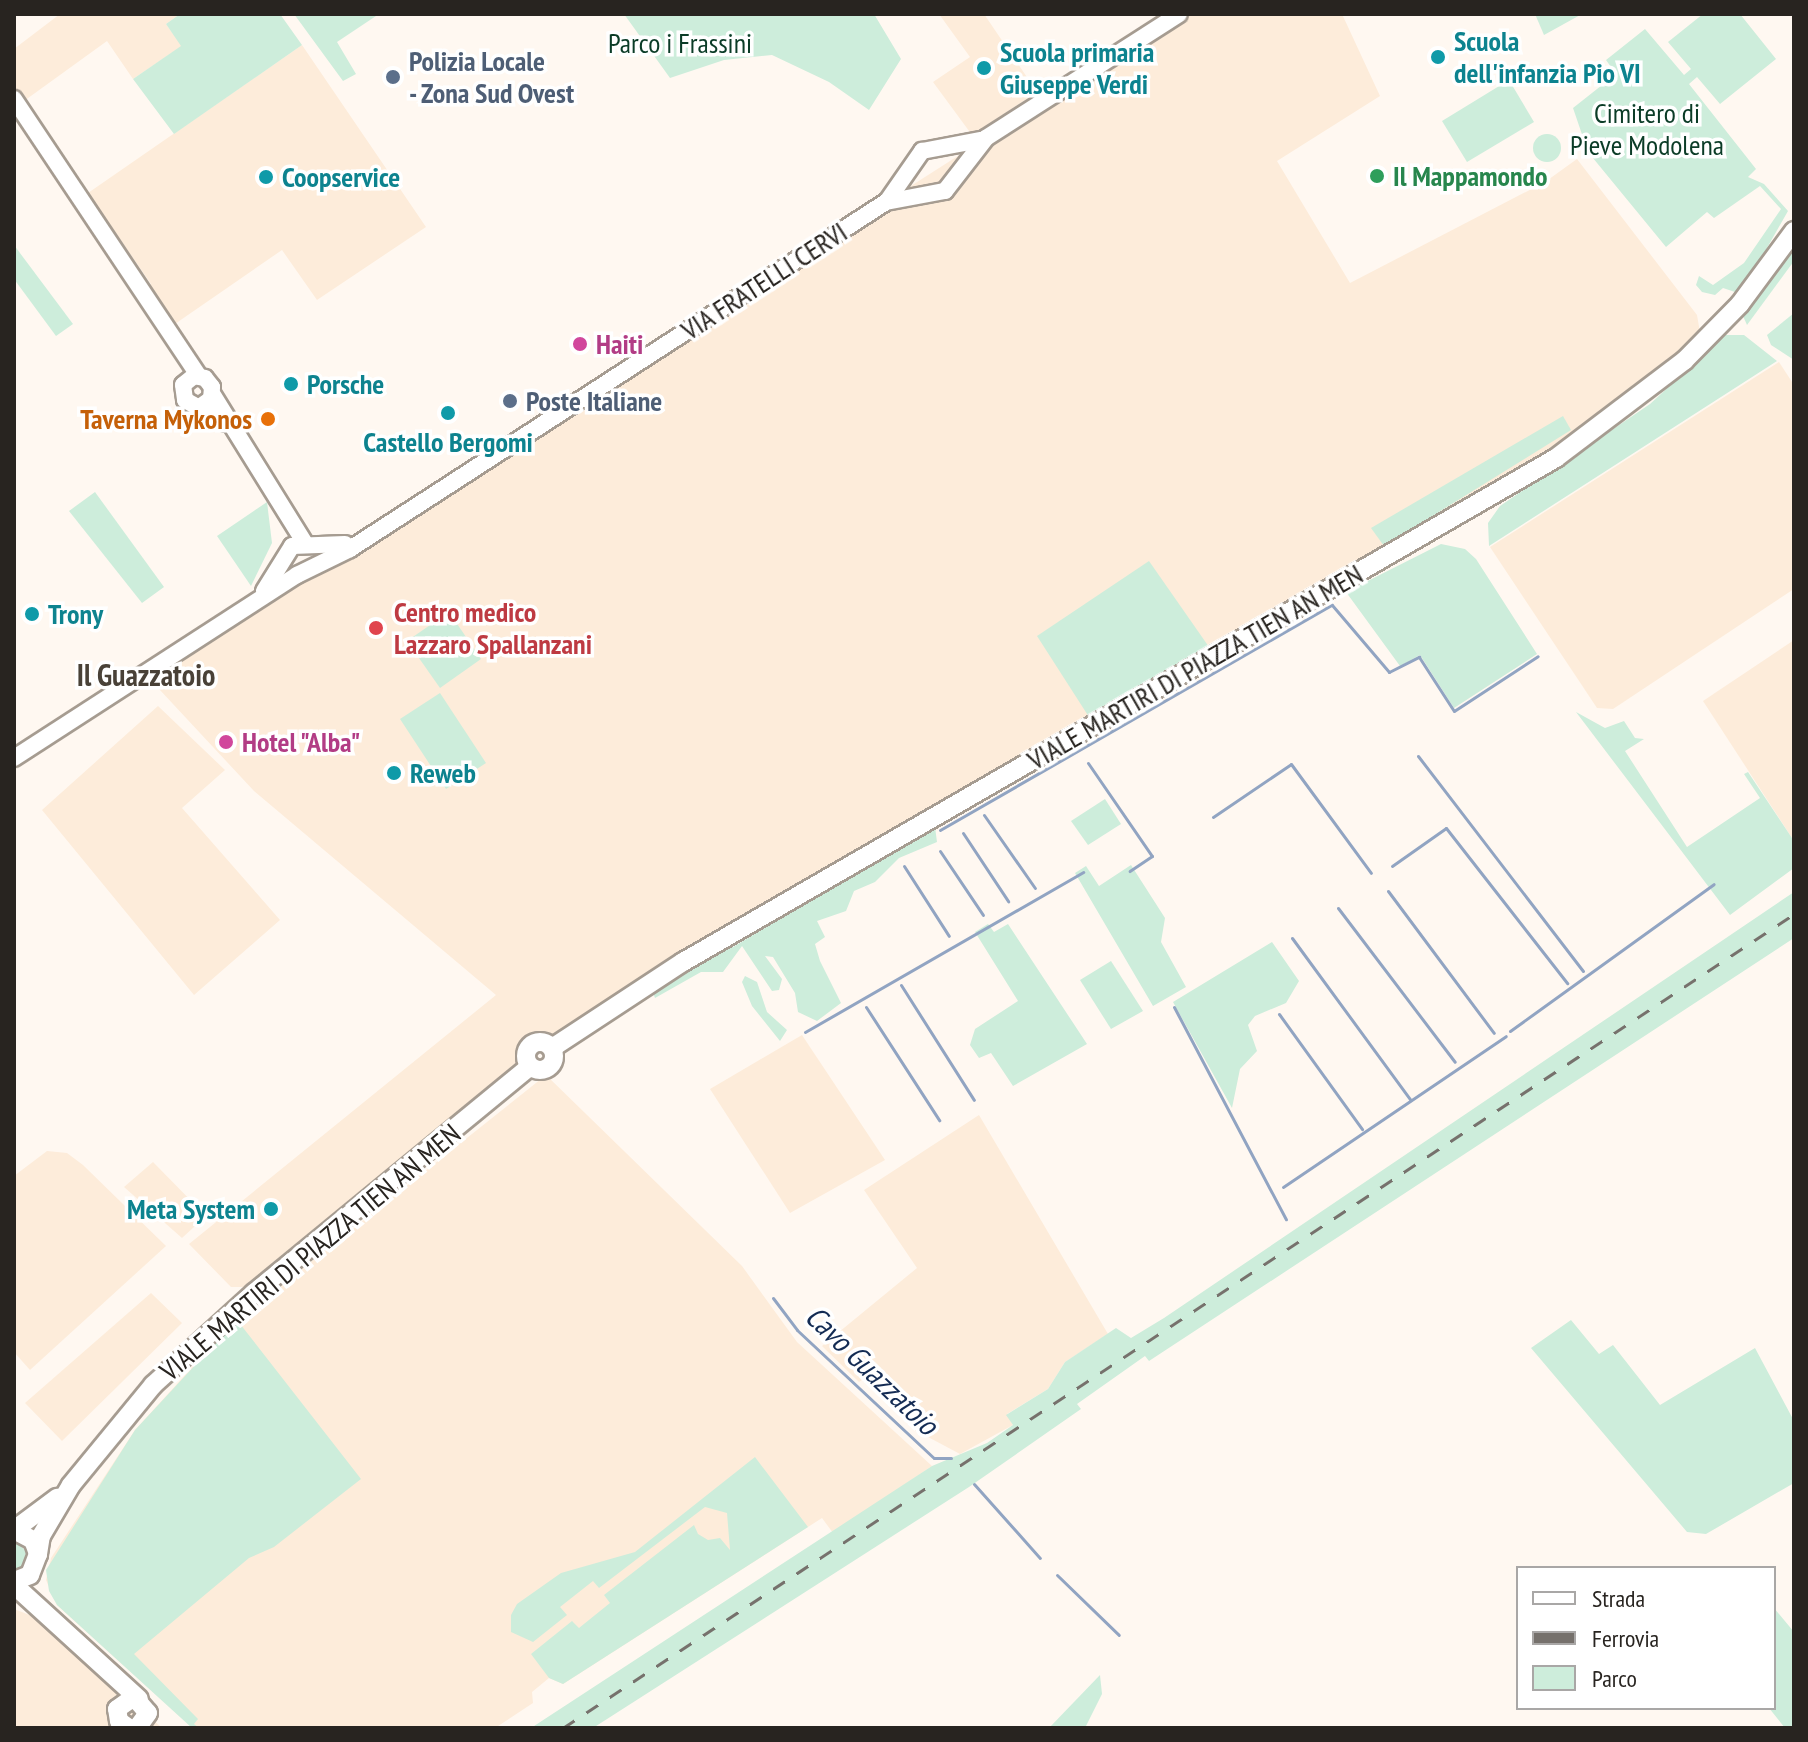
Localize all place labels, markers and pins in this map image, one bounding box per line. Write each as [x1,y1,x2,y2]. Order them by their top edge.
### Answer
place label: Scuola dell'infanzia Pio VI [1454,24,1641,90]
place label: Scuola primaria Giuseppe Verdi [1000,35,1154,101]
place label: Polizia Locale - Zona Sud Ovest [409,44,576,110]
marker: Scuola dell'infanzia Pio VI [1429,48,1447,66]
marker: Scuola primaria Giuseppe Verdi [975,59,993,77]
marker: Polizia Locale - Zona Sud Ovest [384,68,402,86]
place label: Il Mappamondo [1393,159,1547,193]
place label: Coopservice [282,160,400,194]
marker: Il Mappamondo [1368,167,1386,185]
marker: Coopservice [257,168,275,186]
place label: Haiti [596,327,643,361]
marker: Haiti [571,335,589,353]
place label: Porsche [307,367,384,401]
marker: Porsche [282,375,300,393]
place label: Poste Italiane [526,384,662,418]
marker: Poste Italiane [501,392,519,410]
place label: Taverna Mykonos [80,402,252,436]
marker: Castello Bergomi [439,404,457,422]
marker: Taverna Mykonos [259,410,277,428]
place label: Castello Bergomi [363,425,533,459]
place label: Centro medico Lazzaro Spallanzani [394,595,592,661]
place label: Trony [48,597,103,631]
marker: Trony [23,605,41,623]
marker: Centro medico Lazzaro Spallanzani [365,617,387,639]
place label: Hotel "Alba" [242,725,362,759]
marker: Hotel "Alba" [217,733,235,751]
place label: Reweb [410,756,476,790]
marker: Reweb [385,764,403,782]
place label: Meta System [127,1192,255,1226]
marker: Meta System [262,1200,280,1218]

